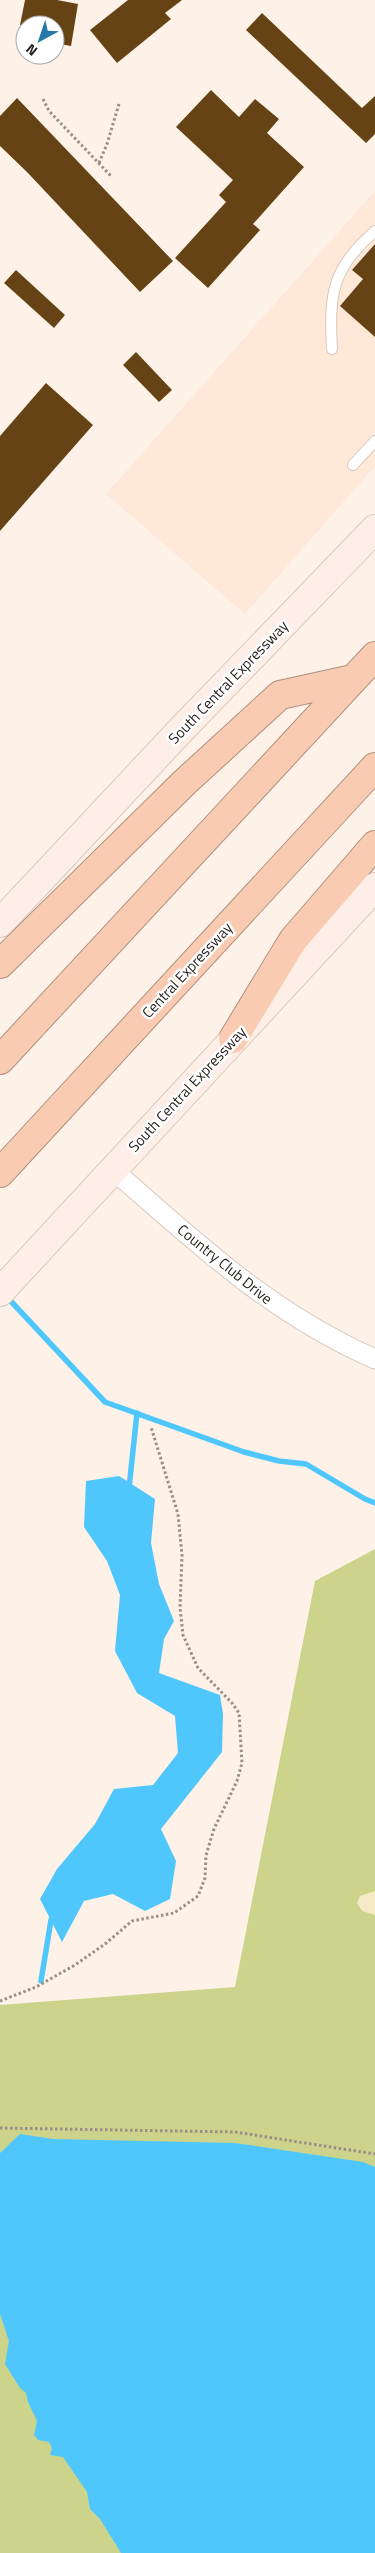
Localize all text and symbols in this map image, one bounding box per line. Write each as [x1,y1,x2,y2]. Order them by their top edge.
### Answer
north arrow [15,15,65,65]
text: N [21,39,42,62]
street label: South Central Expressway [163,615,293,749]
street label: Central Expressway [136,917,238,1023]
street label: South Central Expressway [122,1021,252,1157]
street label: Country Club Drive [172,1218,278,1310]

